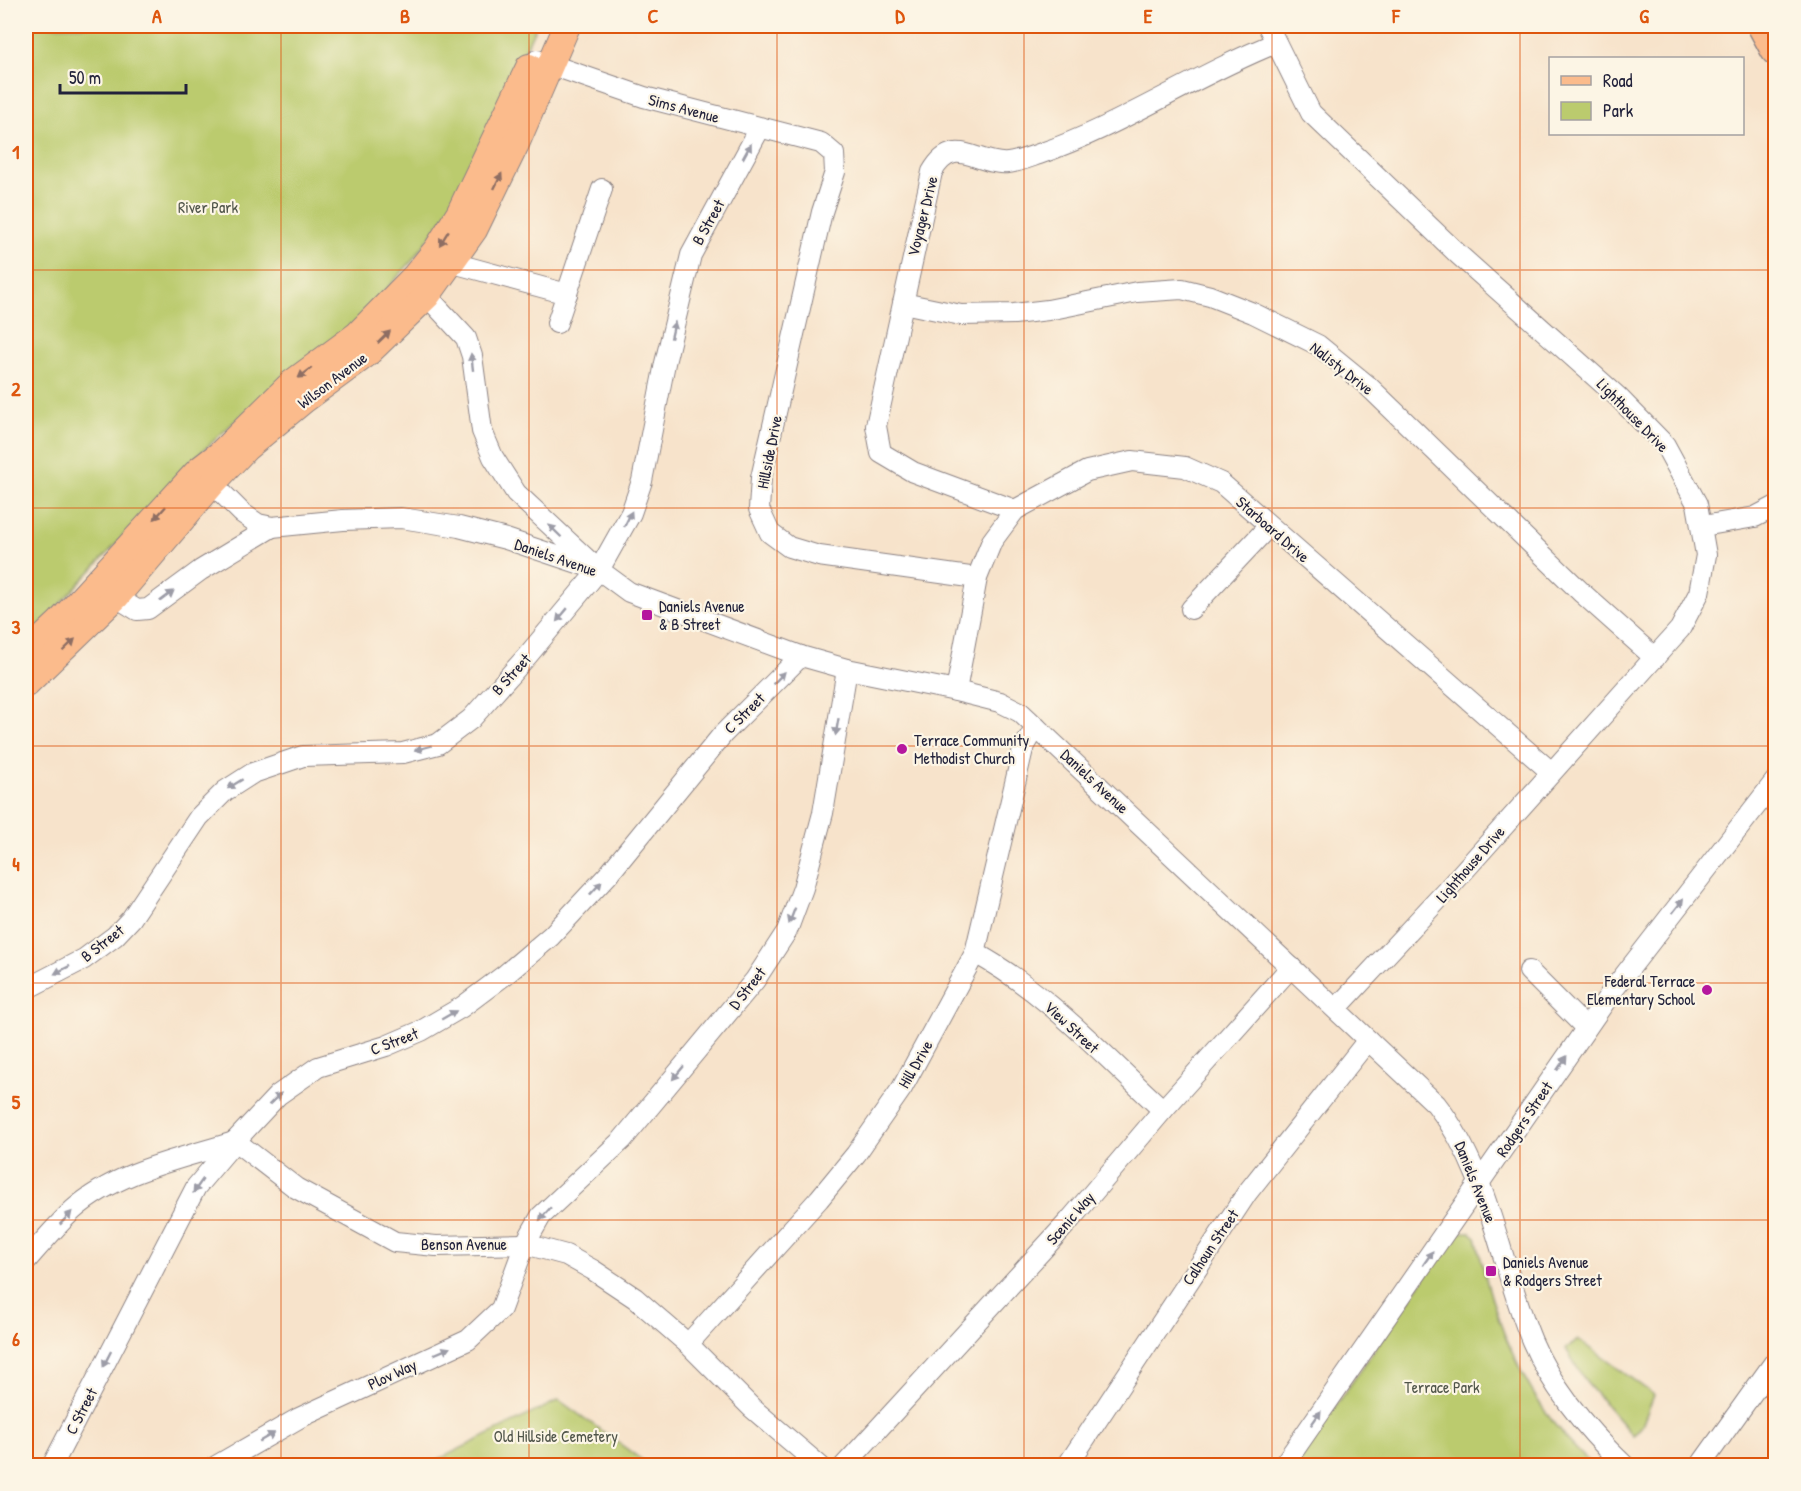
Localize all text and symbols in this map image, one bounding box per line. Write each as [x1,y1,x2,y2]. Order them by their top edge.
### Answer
text: A [152,2,162,29]
text: B [400,2,410,29]
text: C [648,2,659,29]
text: D [895,2,905,29]
text: E [1144,2,1153,29]
text: F [1391,2,1401,29]
text: G [1639,2,1649,29]
scale bar [60,57,186,95]
legend [1549,57,1744,135]
text: 50 m [69,65,101,90]
text: Road [1603,68,1633,93]
street label: Sims Avenue [646,88,722,128]
text: Park [1603,98,1634,123]
text: 1 [12,138,20,165]
one-way arrow [742,142,752,159]
one-way arrow [494,172,503,189]
street label: Voyager Drive [901,173,943,258]
street label: B Street [686,195,730,249]
park label: River Park [178,196,238,218]
one-way arrow [439,230,450,246]
one-way arrow [669,320,678,339]
one-way arrow [377,330,392,344]
street label: Nalisty Drive [1306,336,1379,400]
street label: Wilson Avenue [293,346,372,413]
one-way arrow [468,353,477,372]
one-way arrow [298,367,314,379]
street label: Lighthouse Drive [1592,373,1674,457]
text: 2 [11,375,21,402]
street label: Hillside Drive [751,413,787,490]
street label: Starboard Drive [1232,491,1315,567]
one-way arrow [153,506,167,521]
one-way arrow [623,510,632,527]
one-way arrow [548,524,563,538]
street label: Daniels Avenue [512,533,601,582]
one-way arrow [159,591,174,603]
place label: Daniels Avenue & B Street [659,595,745,635]
one-way arrow [556,607,569,622]
marker: Daniels Avenue & B Street [640,608,654,622]
text: 3 [12,613,21,640]
one-way arrow [62,638,76,652]
street label: B Street [486,648,536,700]
one-way arrow [772,671,787,685]
street label: C Street [719,687,770,738]
one-way arrow [832,717,841,736]
place label: Terrace Community Methodist Church [914,729,1029,769]
marker: Terrace Community Methodist Church [895,742,909,756]
one-way arrow [414,743,432,753]
street label: Daniels Avenue [1056,744,1134,819]
one-way arrow [227,779,243,790]
street label: Lighthouse Drive [1431,821,1510,907]
text: 4 [12,850,20,877]
one-way arrow [589,881,602,896]
one-way arrow [1672,898,1685,914]
one-way arrow [787,907,797,925]
street label: B Street [76,919,128,967]
street label: D Street [723,962,771,1014]
one-way arrow [54,965,71,975]
place label: Federal Terrace Elementary School [1587,970,1696,1010]
marker: Federal Terrace Elementary School [1700,983,1714,997]
street label: View Street [1040,996,1104,1058]
one-way arrow [441,1010,458,1020]
street label: C Street [367,1022,422,1060]
street label: Hill Drive [893,1036,938,1092]
one-way arrow [1556,1055,1568,1071]
one-way arrow [672,1065,685,1080]
street label: Rodgers Street [1491,1077,1558,1161]
text: 5 [12,1088,21,1115]
one-way arrow [268,1092,283,1106]
street label: Daniels Avenue [1450,1138,1502,1226]
one-way arrow [192,1178,204,1194]
street label: Scenic Way [1041,1187,1099,1249]
street label: Calhoun Street [1177,1204,1244,1289]
one-way arrow [538,1207,551,1222]
one-way arrow [58,1212,72,1226]
street label: Benson Avenue [421,1233,508,1255]
one-way arrow [1422,1250,1434,1266]
place label: Daniels Avenue & Rodgers Street [1503,1251,1602,1291]
marker: Daniels Avenue & Rodgers Street [1484,1264,1498,1278]
text: 6 [12,1325,20,1352]
one-way arrow [433,1346,451,1356]
one-way arrow [102,1351,112,1368]
street label: Plov Way [364,1353,420,1395]
park label: Terrace Park [1404,1376,1480,1398]
street label: C Street [60,1383,102,1438]
one-way arrow [1310,1410,1322,1426]
park label: Old Hillside Cemetery [494,1425,618,1447]
one-way arrow [258,1432,275,1442]

